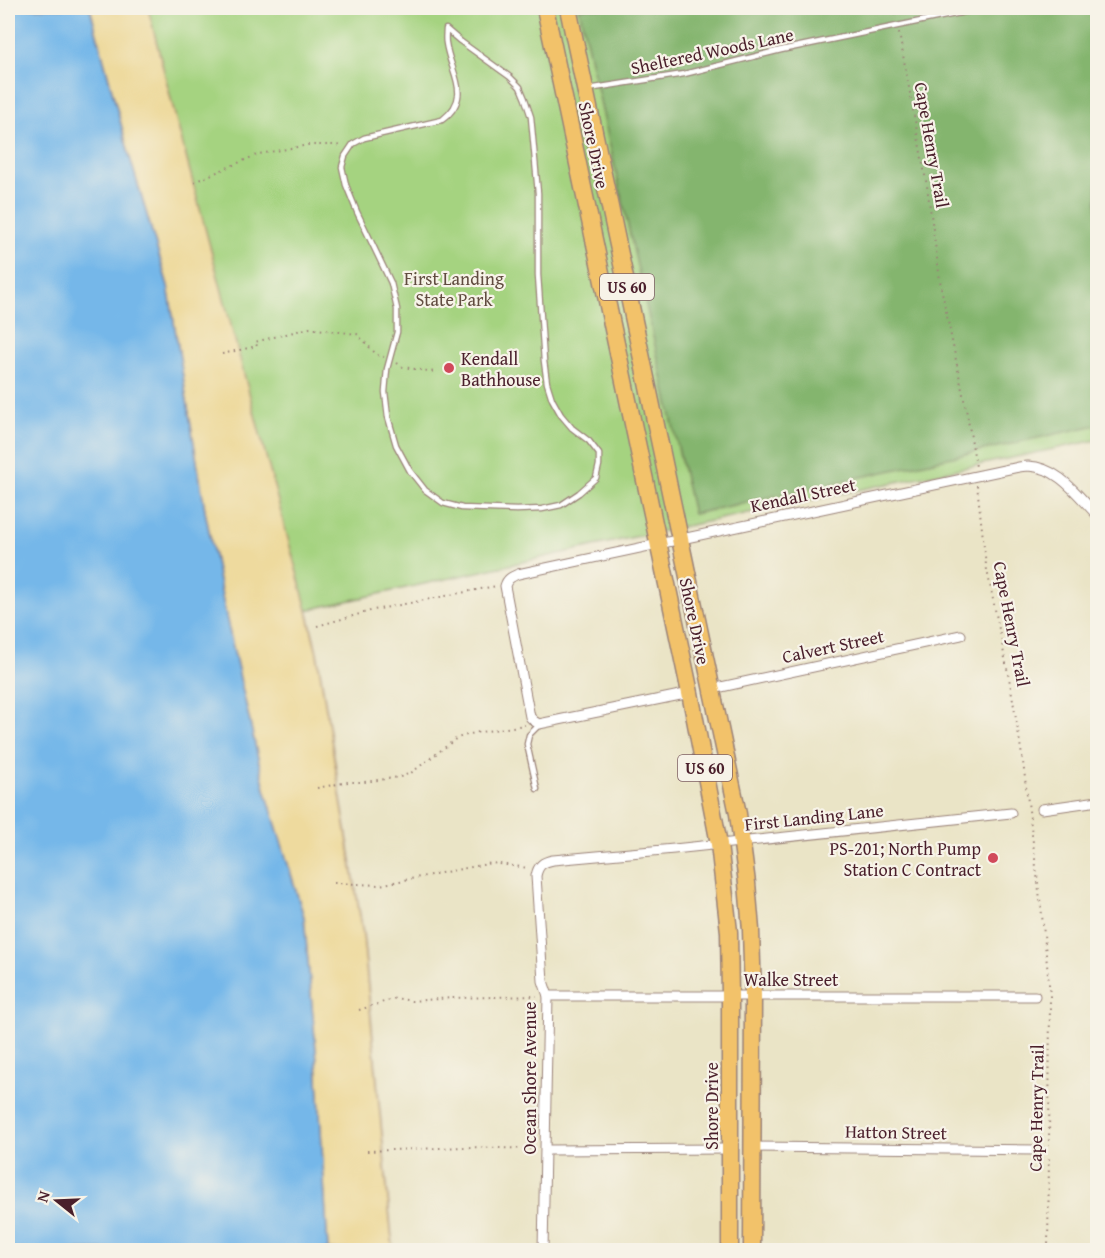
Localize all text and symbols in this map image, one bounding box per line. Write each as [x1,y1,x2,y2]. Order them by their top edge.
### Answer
street label: Sheltered Woods Lane [628,21,796,81]
street label: Cape Henry Trail [908,80,956,210]
street label: Shore Drive [572,99,616,191]
park label: First Landing State Park [404,265,504,313]
road number: US 60 [600,274,654,300]
place label: Kendall Bathhouse [461,345,541,393]
marker: Kendall Bathhouse [442,361,456,375]
street label: Kendall Street [748,471,859,519]
street label: Cape Henry Trail [987,559,1037,689]
street label: Shore Drive [673,575,717,667]
street label: Calvert Street [780,622,887,670]
road number: US 60 [678,755,732,781]
street label: First Landing Lane [743,796,885,838]
place label: PS-201; North Pump Station C Contract [829,835,982,883]
marker: PS-201; North Pump Station C Contract [986,851,1000,865]
street label: Walke Street [744,966,839,993]
street label: Ocean Shore Avenue [516,1002,543,1154]
street label: Cape Henry Trail [1021,1044,1051,1172]
street label: Shore Drive [698,1062,725,1150]
street label: Hatton Street [845,1118,948,1146]
north arrow [27,1171,87,1231]
text: N [30,1187,56,1205]

